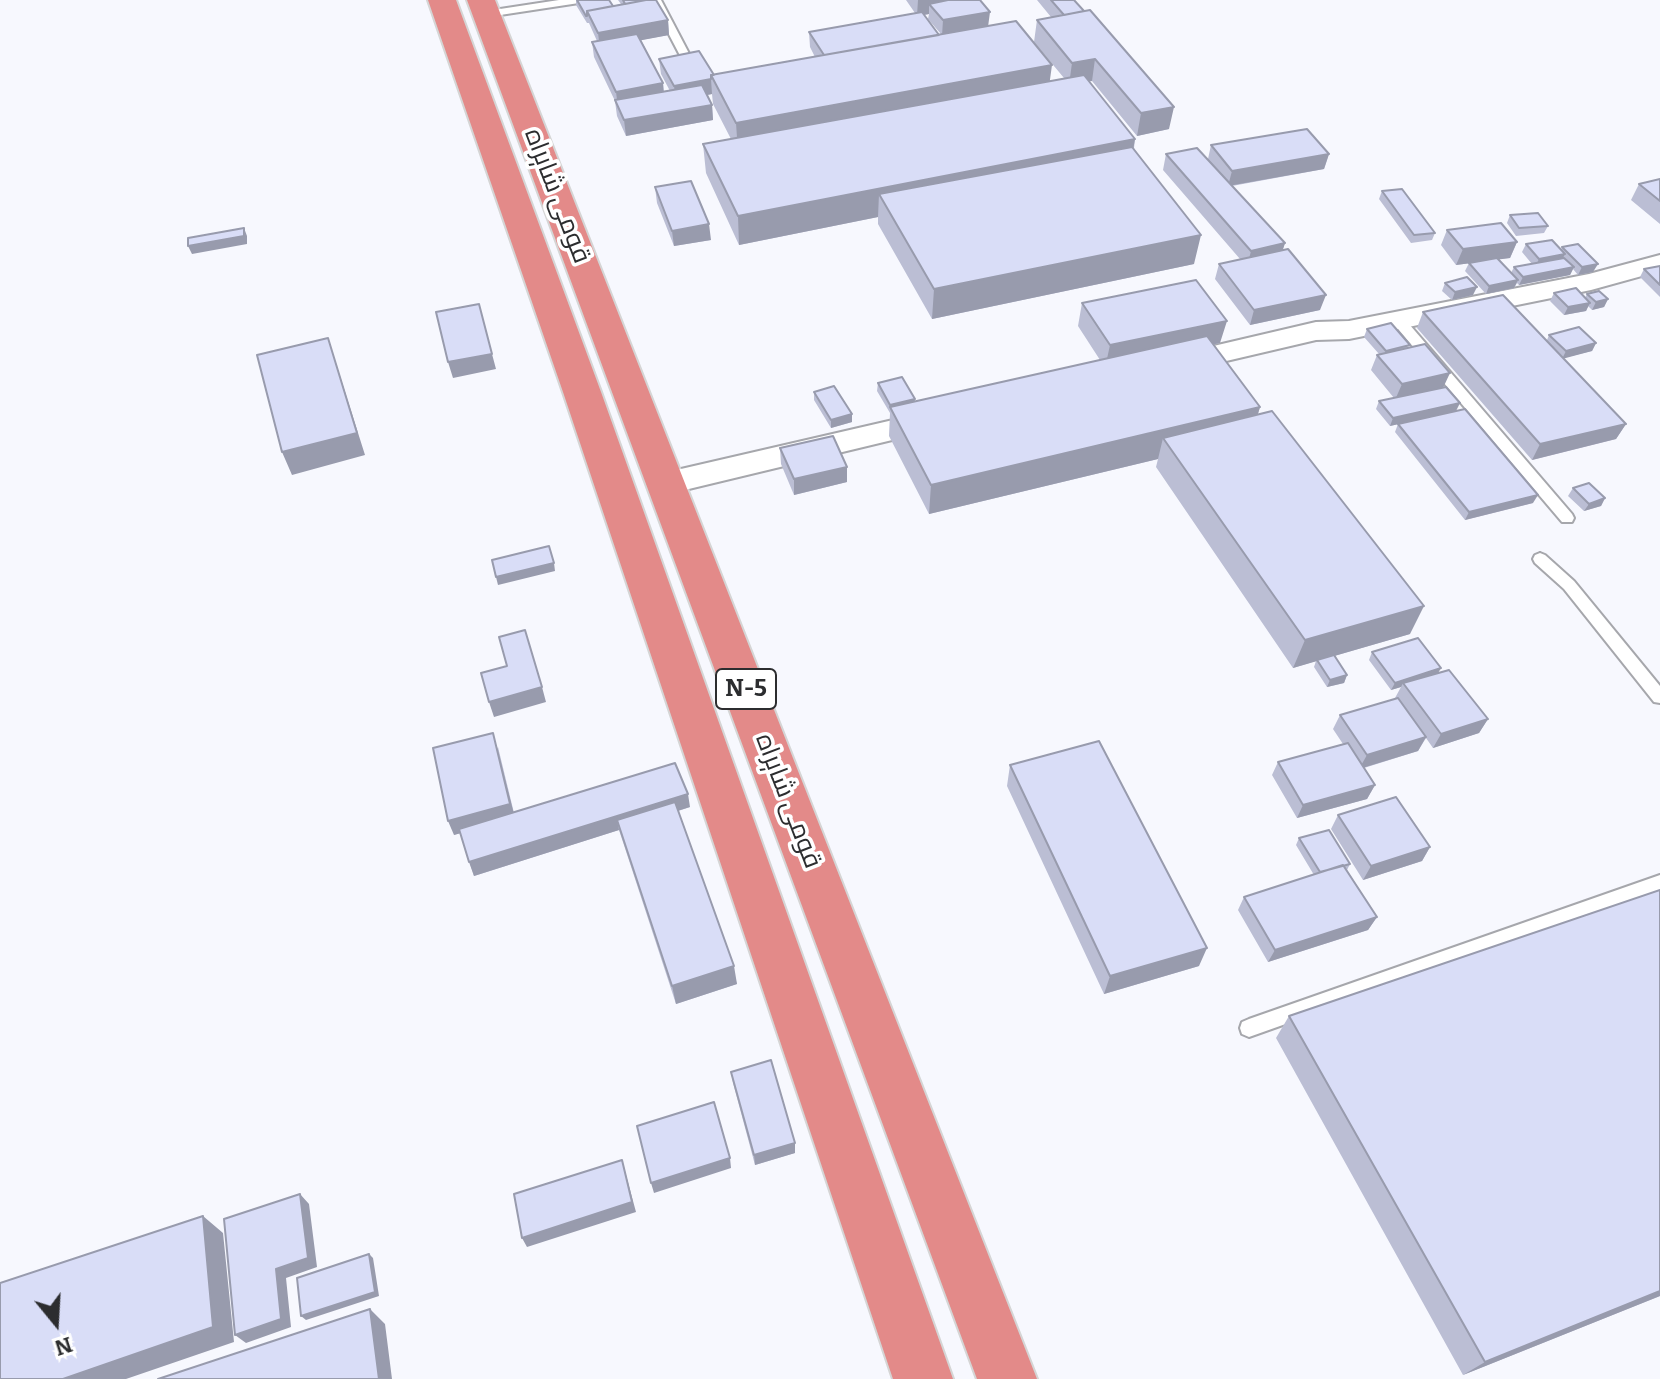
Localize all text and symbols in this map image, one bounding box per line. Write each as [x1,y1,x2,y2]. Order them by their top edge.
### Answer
street label: قومی شاہراہ [517,124,597,268]
road number: N-5 [716,669,776,709]
street label: قومی شاہراہ [748,729,828,873]
north arrow [16,1283,96,1363]
text: N [51,1331,76,1362]

